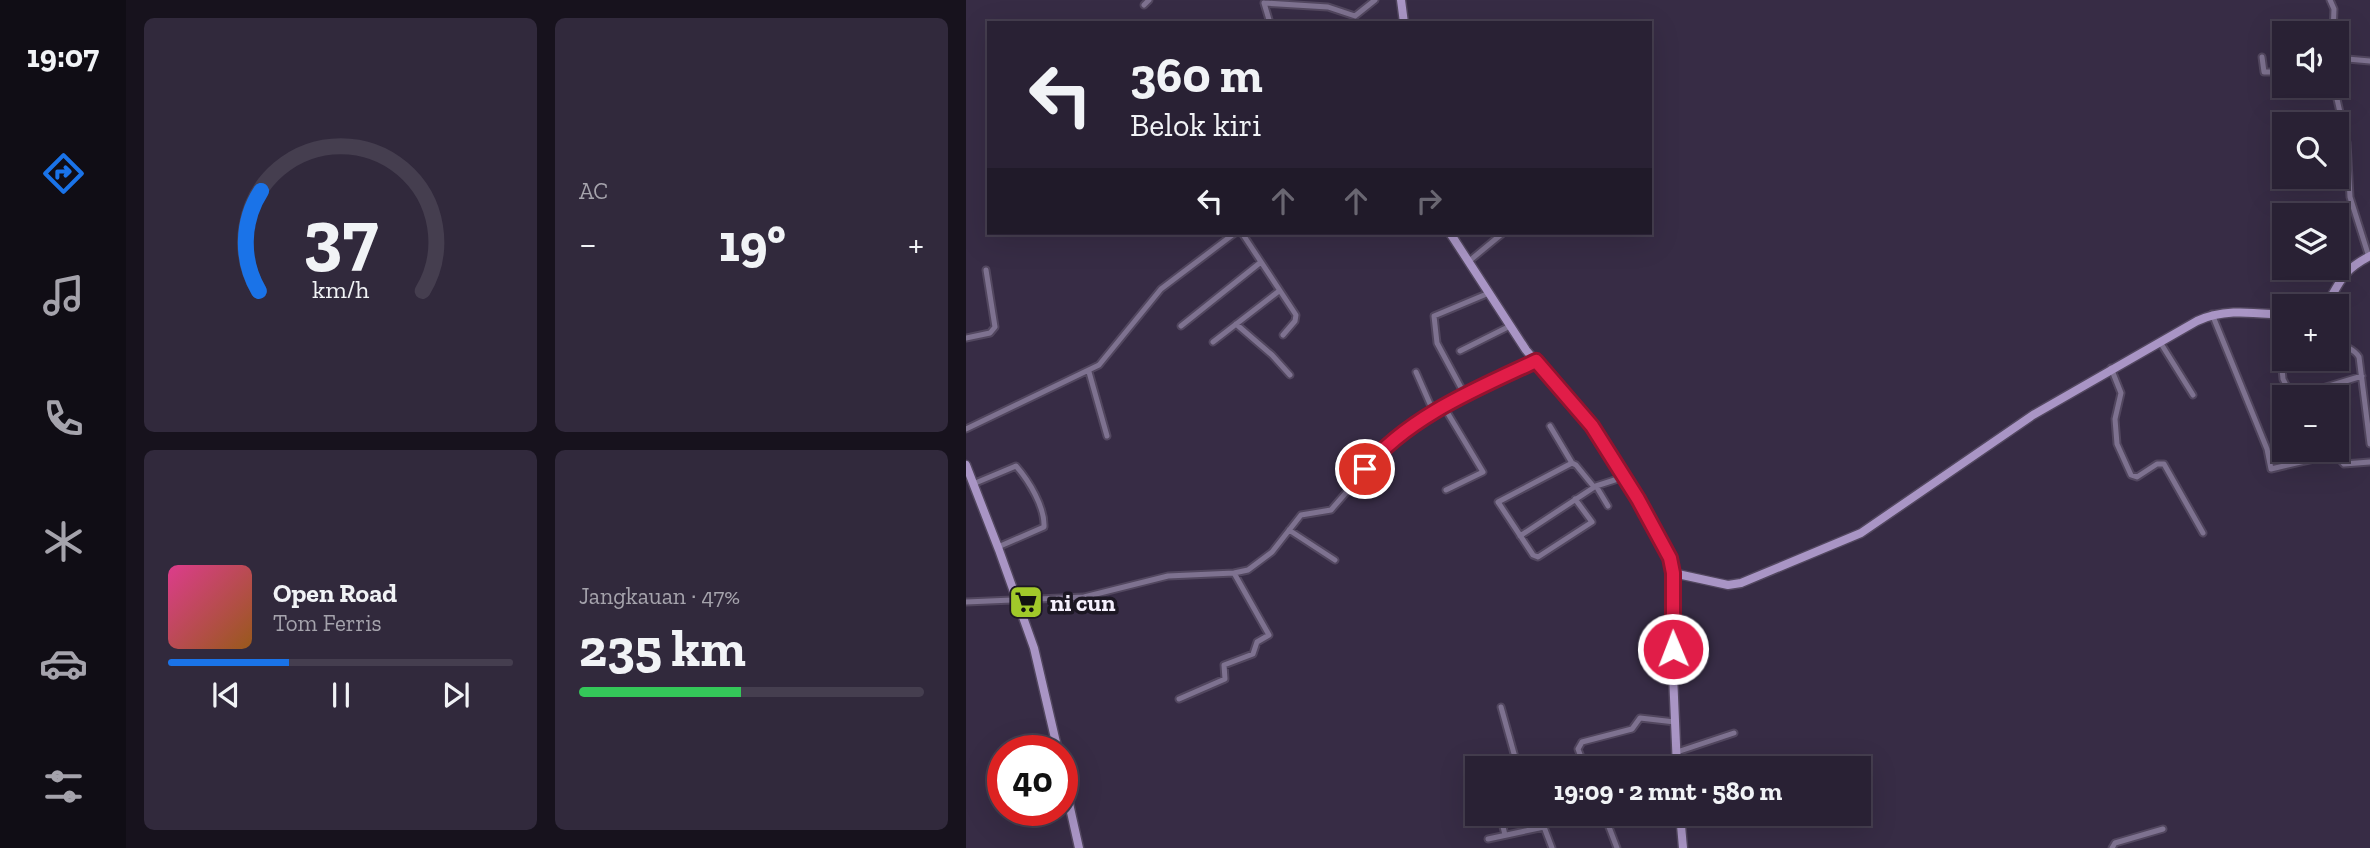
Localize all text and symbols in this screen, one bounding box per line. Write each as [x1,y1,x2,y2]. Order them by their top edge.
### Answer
map controls [2272,21,2349,462]
button: sound [2272,21,2349,98]
text: 19:07 [27,37,99,75]
text: 360 m [1130,46,1263,105]
icon: left [1015,49,1106,140]
text: Belok kiri [1130,106,1261,144]
button: search [2272,112,2349,189]
icon: directions [39,149,88,198]
text: AC [579,177,608,205]
icon: left [1191,182,1229,220]
icon: ahead [1264,182,1302,220]
icon: ahead [1337,182,1375,220]
icon: right [1410,182,1448,220]
text: 37 [303,192,378,280]
button: layers [2272,203,2349,280]
text: 19° [719,212,786,274]
text: − [579,221,597,267]
text: + [908,221,924,267]
icon: music [39,271,88,320]
text: km/h [312,274,369,304]
button: + [2272,294,2349,371]
button: − [2272,385,2349,462]
icon: phone [39,394,88,443]
pin [1335,439,1395,499]
icon: arrive [1346,450,1384,488]
icon: climate [39,517,88,566]
text: Open Road [273,577,397,609]
text: Jangkauan · 47% [579,582,740,610]
supermarket icon: ni cun [1007,583,1045,621]
place label: ni cun [1050,588,1115,617]
text: Tom Ferris [273,609,382,637]
position arrow [1636,612,1710,686]
text: 235 km [579,617,746,679]
icon: car [39,639,88,688]
icon: previous [207,676,245,714]
icon: pause [322,676,360,714]
icon: next [437,676,475,714]
speed limit sign: 40 [987,735,1078,826]
icon: filters [39,762,88,811]
text: 19:09 · 2 mnt · 580 m [1554,775,1782,807]

